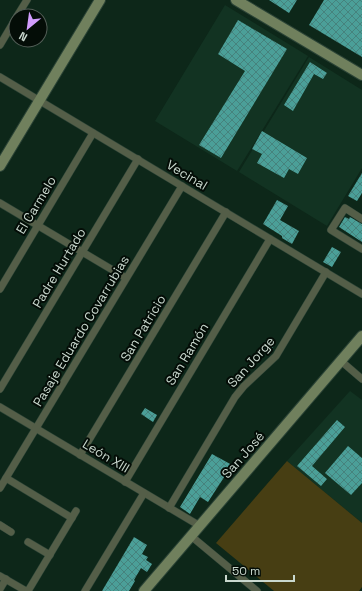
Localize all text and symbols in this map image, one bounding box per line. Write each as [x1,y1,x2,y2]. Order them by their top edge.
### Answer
north arrow [8,8,48,48]
text: N [17,29,30,45]
street label: Vecinal [163,156,211,194]
street label: El Carmelo [12,173,60,237]
street label: Padre Hurtado [29,225,89,311]
street label: Pasaje Eduardo Covarrubias [29,252,133,410]
street label: San Patricio [117,292,169,364]
street label: San Ramón [162,320,212,388]
street label: San Jorge [224,333,278,391]
street label: San José [218,428,268,482]
street label: León XIII [79,435,133,477]
scale bar [226,557,294,583]
text: 50 m [232,563,260,579]

